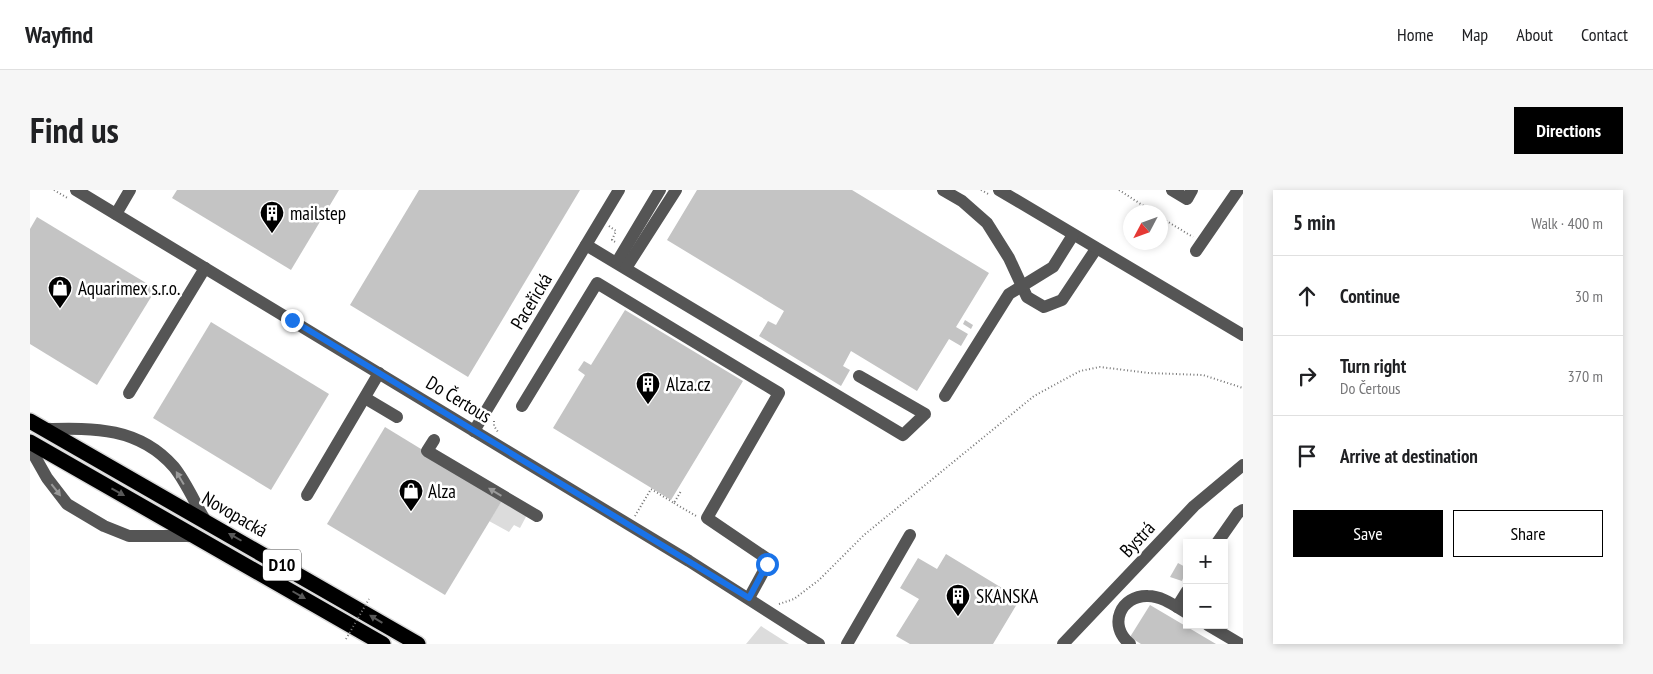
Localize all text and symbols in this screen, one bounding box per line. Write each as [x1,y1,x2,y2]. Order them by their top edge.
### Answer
text: Wayfind [25,19,93,50]
text: Home [1397,23,1434,46]
text: Map [1462,23,1488,46]
text: About [1516,23,1553,46]
text: Contact [1581,23,1628,46]
text: Find us [30,107,119,153]
button: Directions [1514,107,1623,154]
building icon: mailstep [259,200,285,234]
place label: mailstep [290,201,346,225]
north arrow [1123,205,1168,250]
text: 5 min [1293,209,1335,236]
text: Walk · 400 m [1531,213,1603,233]
street label: Paceřická [505,269,557,333]
shop icon: Aquarimex s.r.o. [47,275,73,309]
place label: Aquarimex s.r.o. [78,276,180,300]
icon: ahead [1293,282,1321,310]
text: Continue [1340,284,1400,308]
text: 30 m [1575,286,1603,306]
route end [281,309,304,332]
text: Turn right [1340,354,1406,378]
icon: right [1293,362,1321,390]
text: 370 m [1568,366,1603,386]
street label: Do Čertous [422,370,496,428]
building icon: Alza.cz [635,371,661,405]
place label: Alza.cz [666,372,711,396]
text: Do Čertous [1340,378,1401,398]
icon: arrive [1293,442,1321,470]
text: Arrive at destination [1340,444,1478,468]
one-way arrow [176,472,185,485]
shop icon: Alza [398,478,424,512]
place label: Alza [428,479,456,503]
one-way arrow [50,483,61,496]
street label: Novopacká [198,486,272,542]
one-way arrow [489,487,502,496]
one-way arrow [111,488,126,496]
button: Save [1293,510,1443,557]
button: Share [1453,510,1603,557]
street label: Bystrá [1114,516,1160,562]
one-way arrow [229,533,242,542]
map controls [1183,539,1228,629]
button: + [1183,539,1228,584]
road number: D10 [263,550,301,580]
route start [756,553,779,576]
building icon: SKANSKA [945,583,971,617]
place label: SKANSKA [976,584,1038,608]
button: − [1183,584,1228,629]
one-way arrow [293,591,306,600]
one-way arrow [369,615,382,624]

